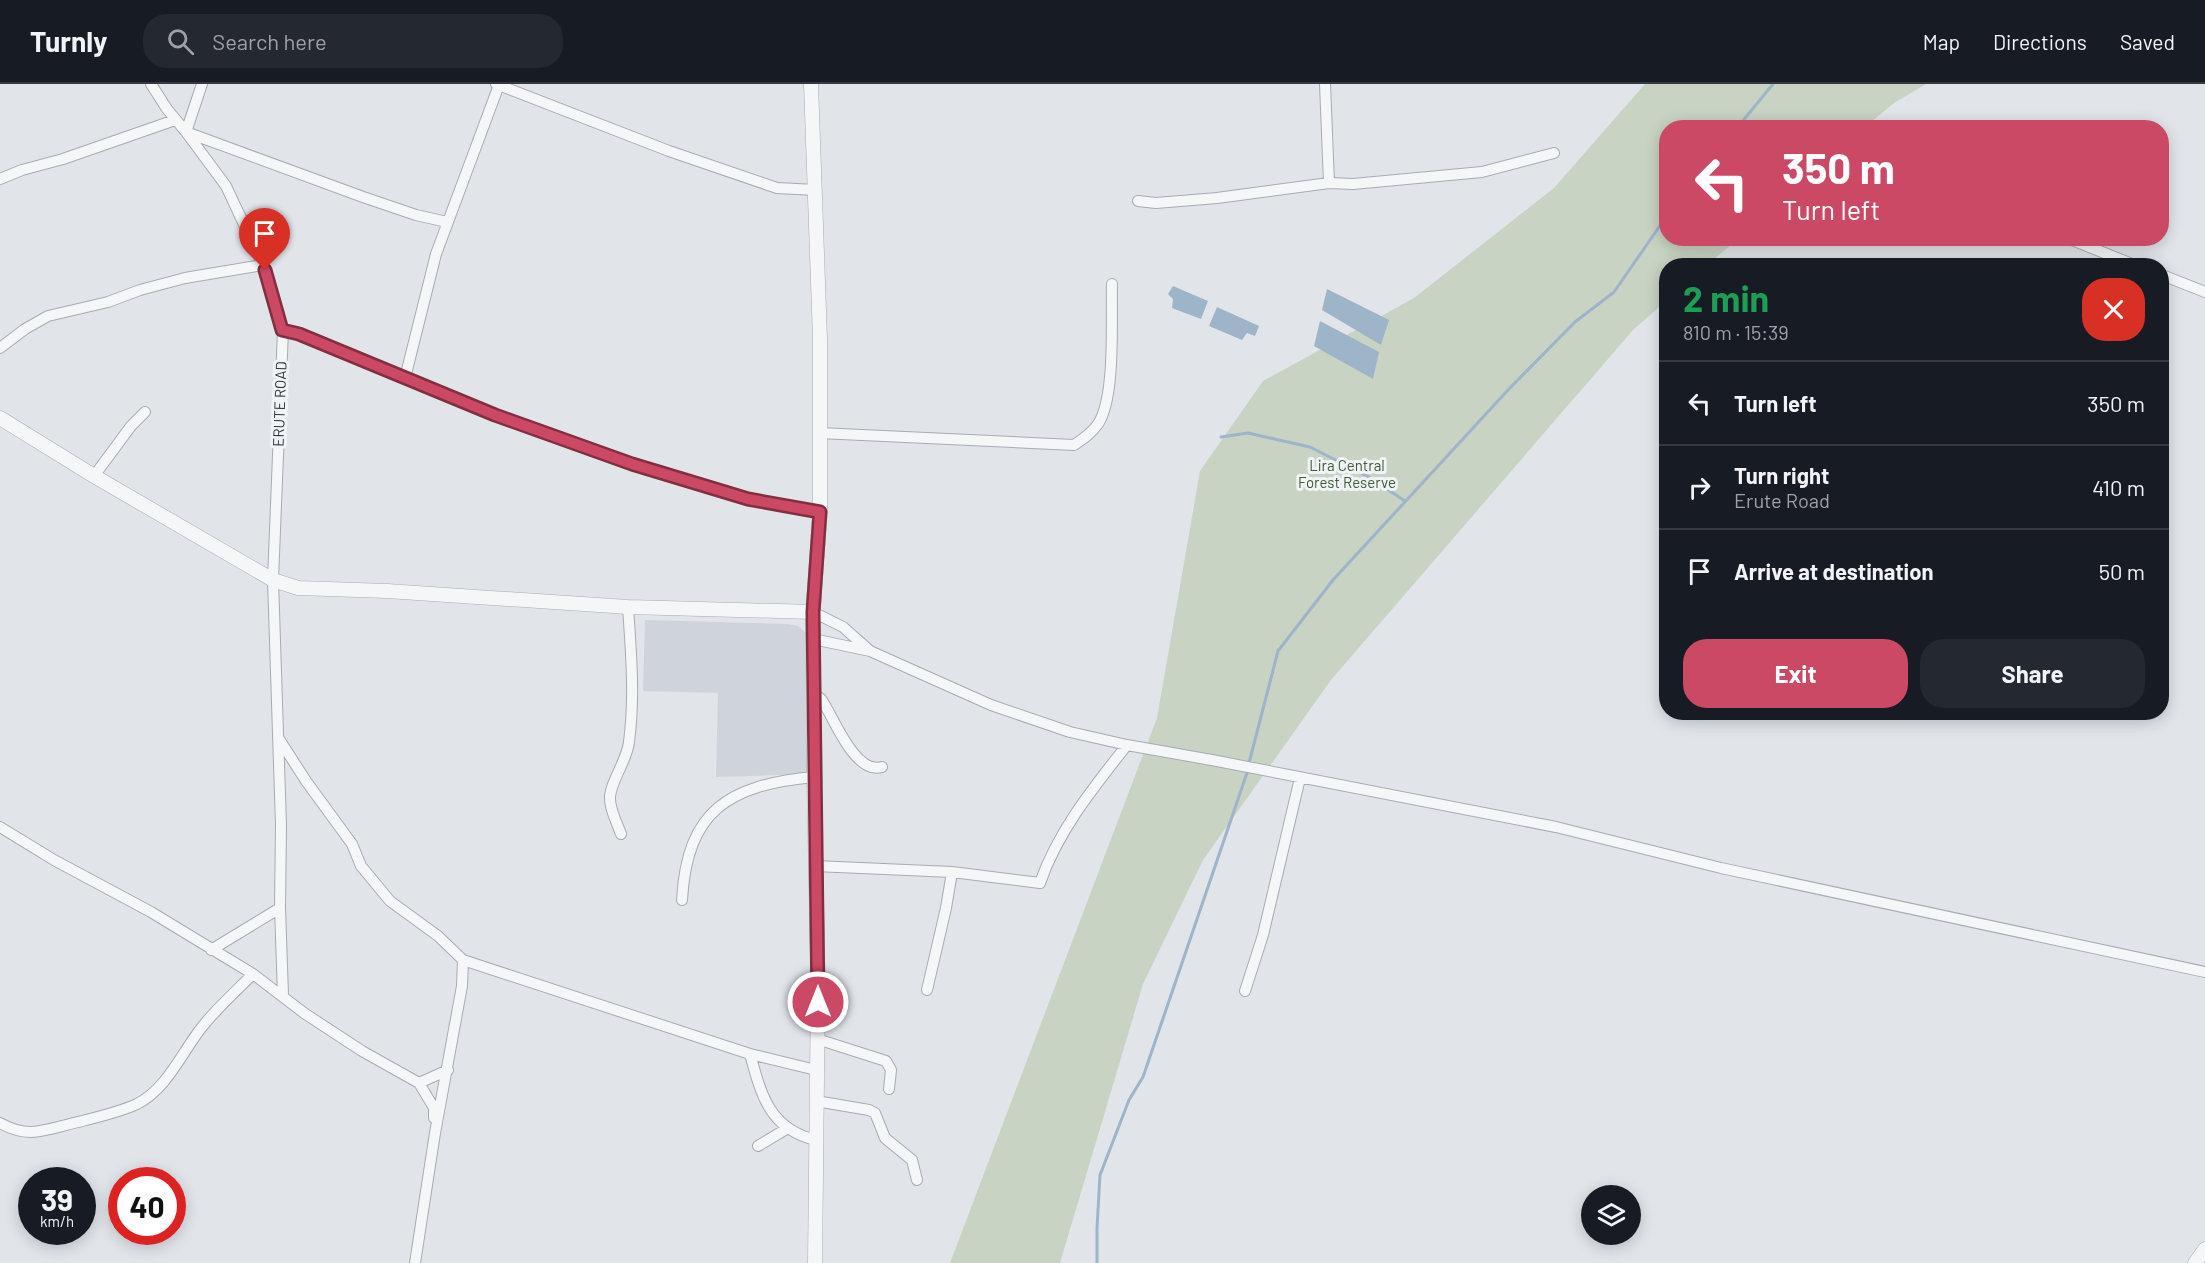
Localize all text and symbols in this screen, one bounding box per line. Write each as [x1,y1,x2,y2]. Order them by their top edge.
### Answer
search box [143,14,563,68]
text: Turnly [30,24,107,58]
icon: search [164,25,197,58]
text: Search here [212,28,327,54]
text: Map [1923,29,1960,54]
text: Directions [1993,29,2087,54]
text: Saved [2120,29,2175,54]
text: 350 m [1782,142,1895,192]
icon: left [1683,144,1761,222]
text: Turn left [1782,193,1880,225]
pin [239,208,290,270]
icon: arrive [248,217,281,250]
text: 2 min [1683,276,1769,319]
button: close [2082,278,2145,341]
text: 810 m · 15:39 [1683,320,1789,344]
street label: ERUTE ROAD [269,361,289,447]
icon: left [1683,387,1716,420]
text: Turn left [1734,390,1817,416]
text: 350 m [2087,390,2145,416]
park label: Lira Central Forest Reserve [1298,456,1396,491]
text: Turn right [1734,462,1829,488]
icon: right [1683,471,1716,504]
text: 410 m [2092,474,2145,500]
text: Erute Road [1734,488,1830,512]
icon: arrive [1683,555,1716,588]
text: Arrive at destination [1734,558,1933,584]
text: 50 m [2099,558,2145,584]
button: Exit [1683,639,1908,708]
button: Share [1920,639,2145,708]
position arrow [786,970,850,1034]
speed limit sign: 40 [108,1167,186,1245]
text: 39 [41,1181,73,1217]
map controls [1581,1185,1641,1245]
button: layers [1581,1185,1641,1245]
text: km/h [40,1212,74,1230]

